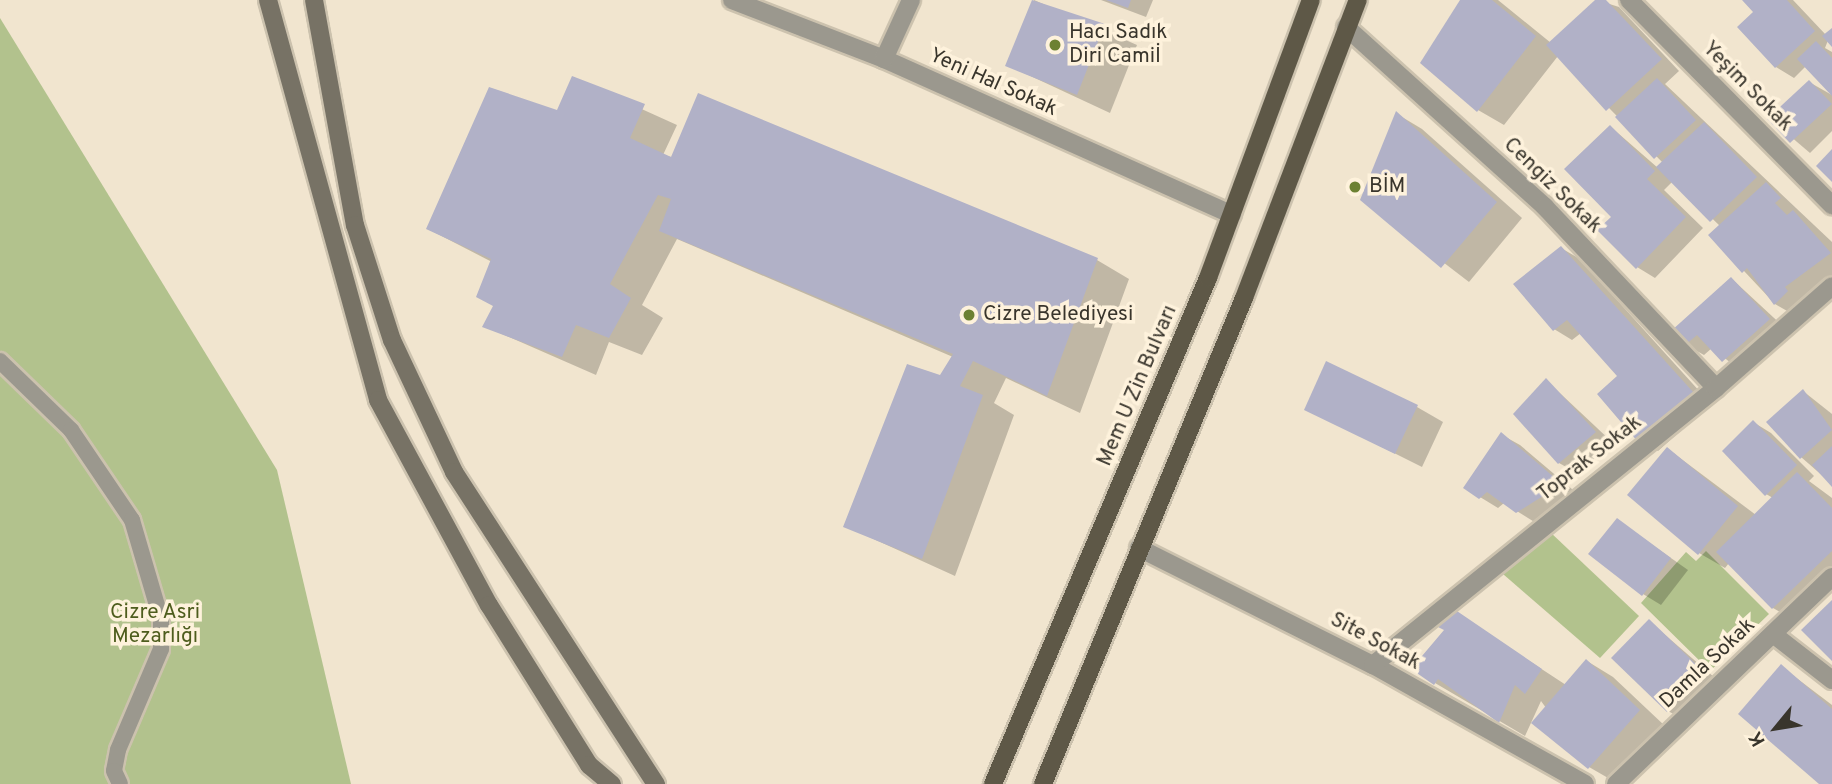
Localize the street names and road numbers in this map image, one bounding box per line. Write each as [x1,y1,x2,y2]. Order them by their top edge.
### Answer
street label: Yeşim Sokak [1697,37,1797,137]
street label: Yeni Hal Sokak [925,44,1061,122]
street label: Cengiz Sokak [1498,133,1606,239]
street label: Mem U Zin Bulvarı [1093,302,1183,470]
street label: Toprak Sokak [1533,410,1647,508]
street label: Site Sokak [1326,608,1424,676]
street label: Damla Sokak [1655,613,1761,715]

